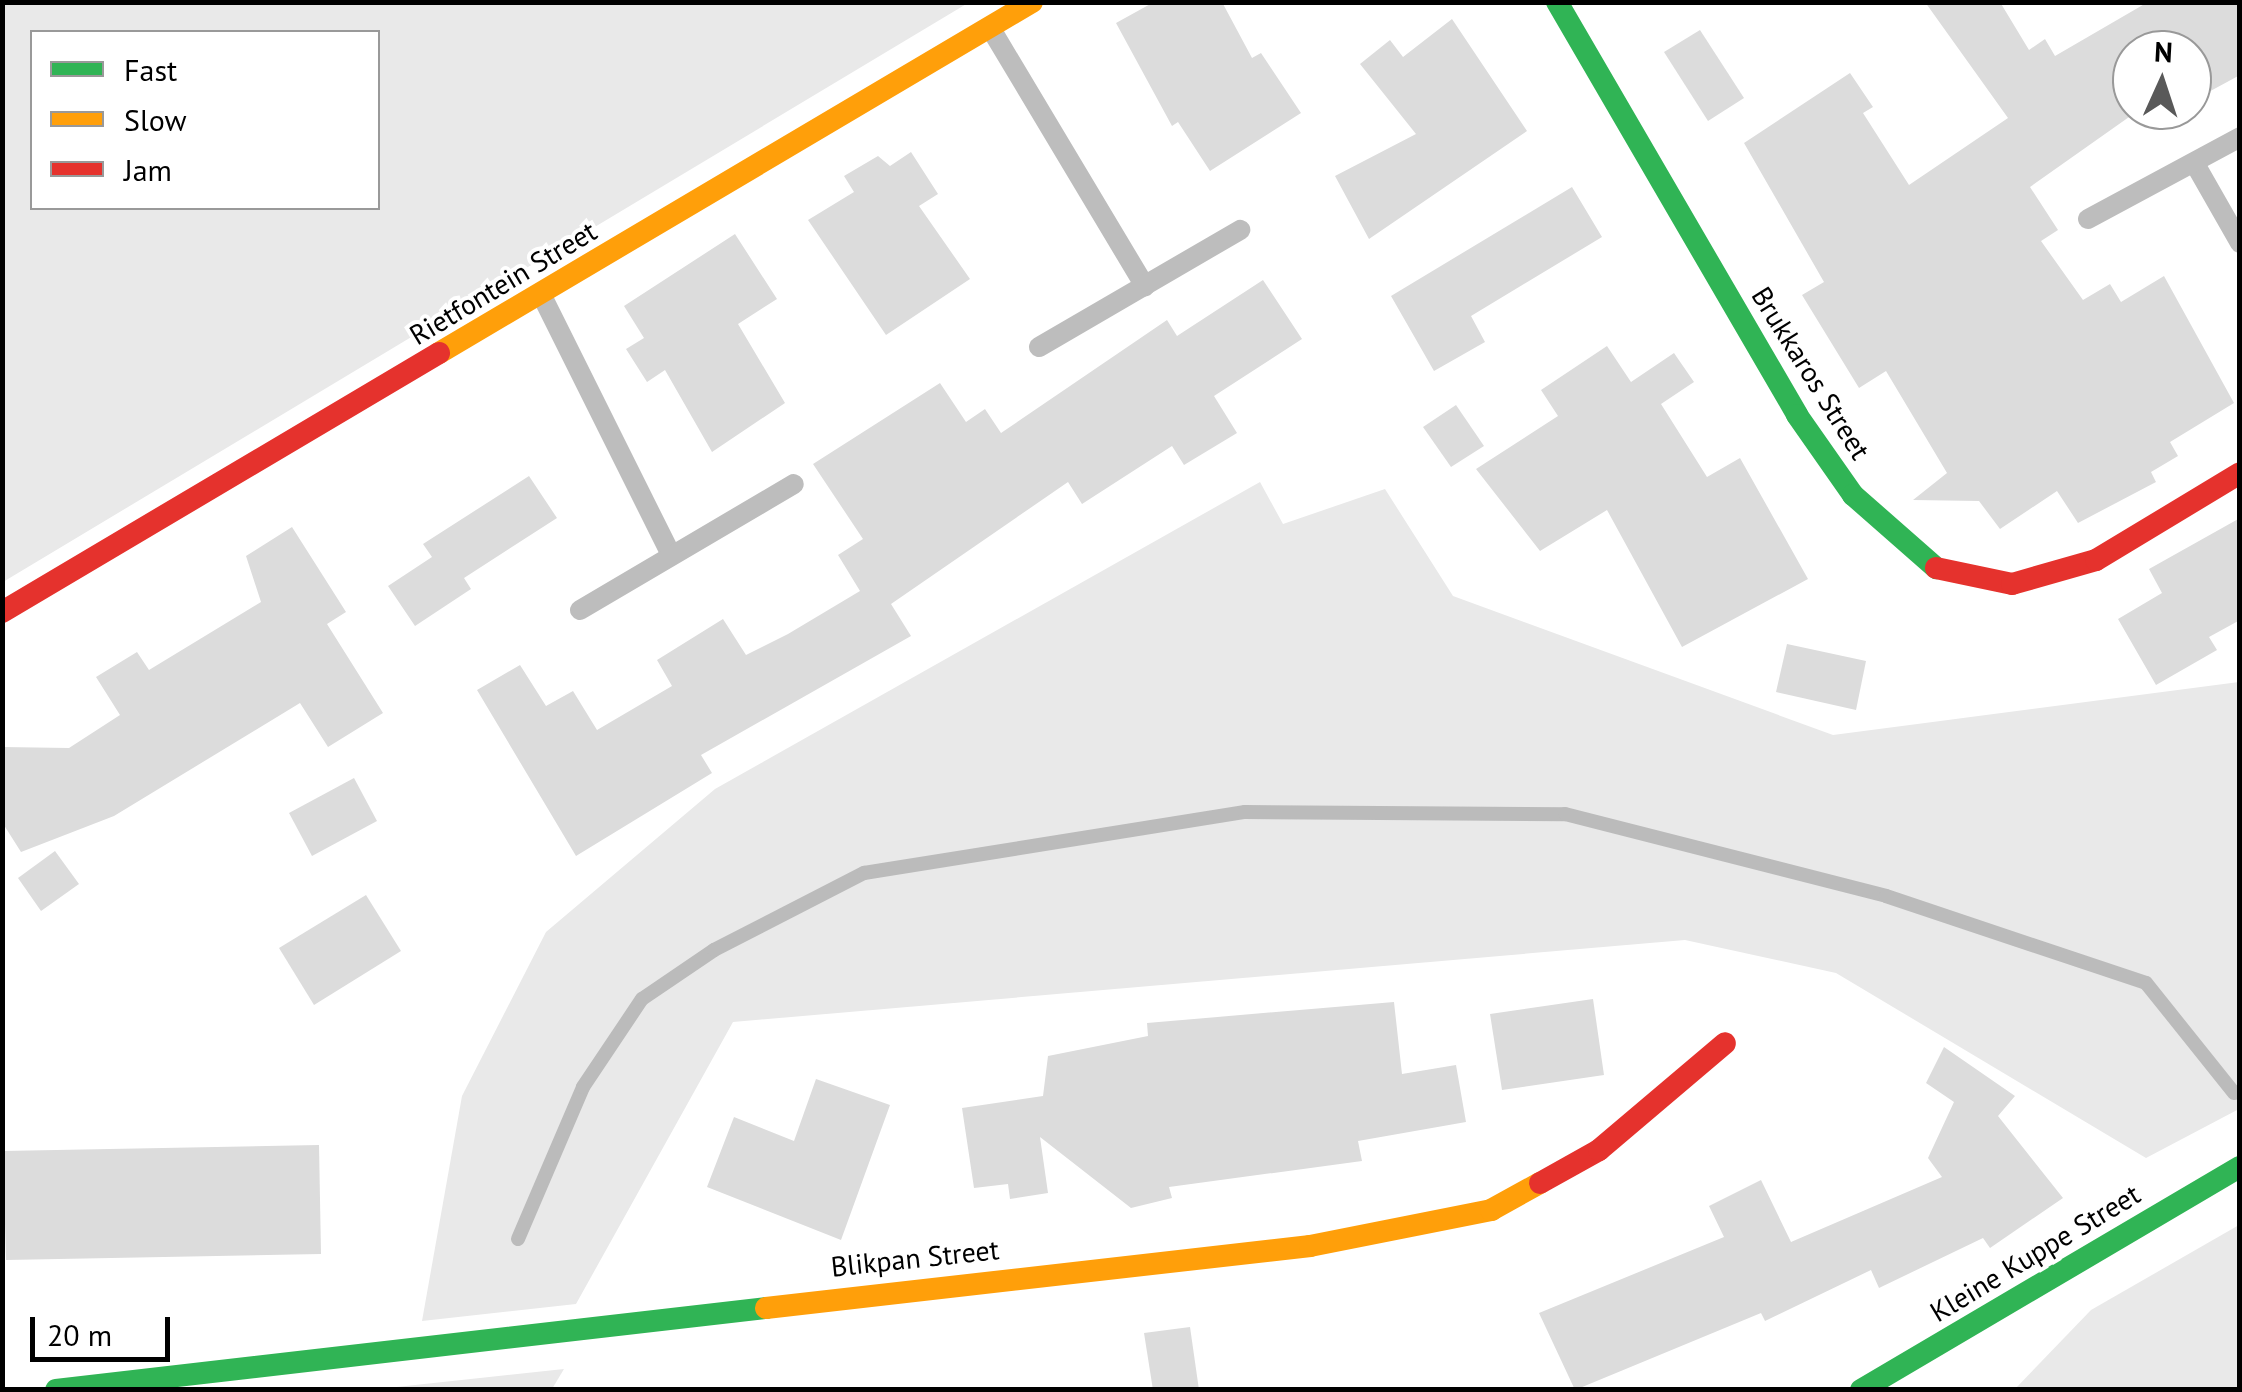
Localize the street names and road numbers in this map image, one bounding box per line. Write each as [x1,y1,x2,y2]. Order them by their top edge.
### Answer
street label: Rietfontein Street [403,214,603,352]
street label: Brukkaros Street [1745,281,1877,465]
street label: Kleine Kuppe Street [1924,1177,2146,1329]
street label: Blikpan Street [829,1232,1001,1284]

